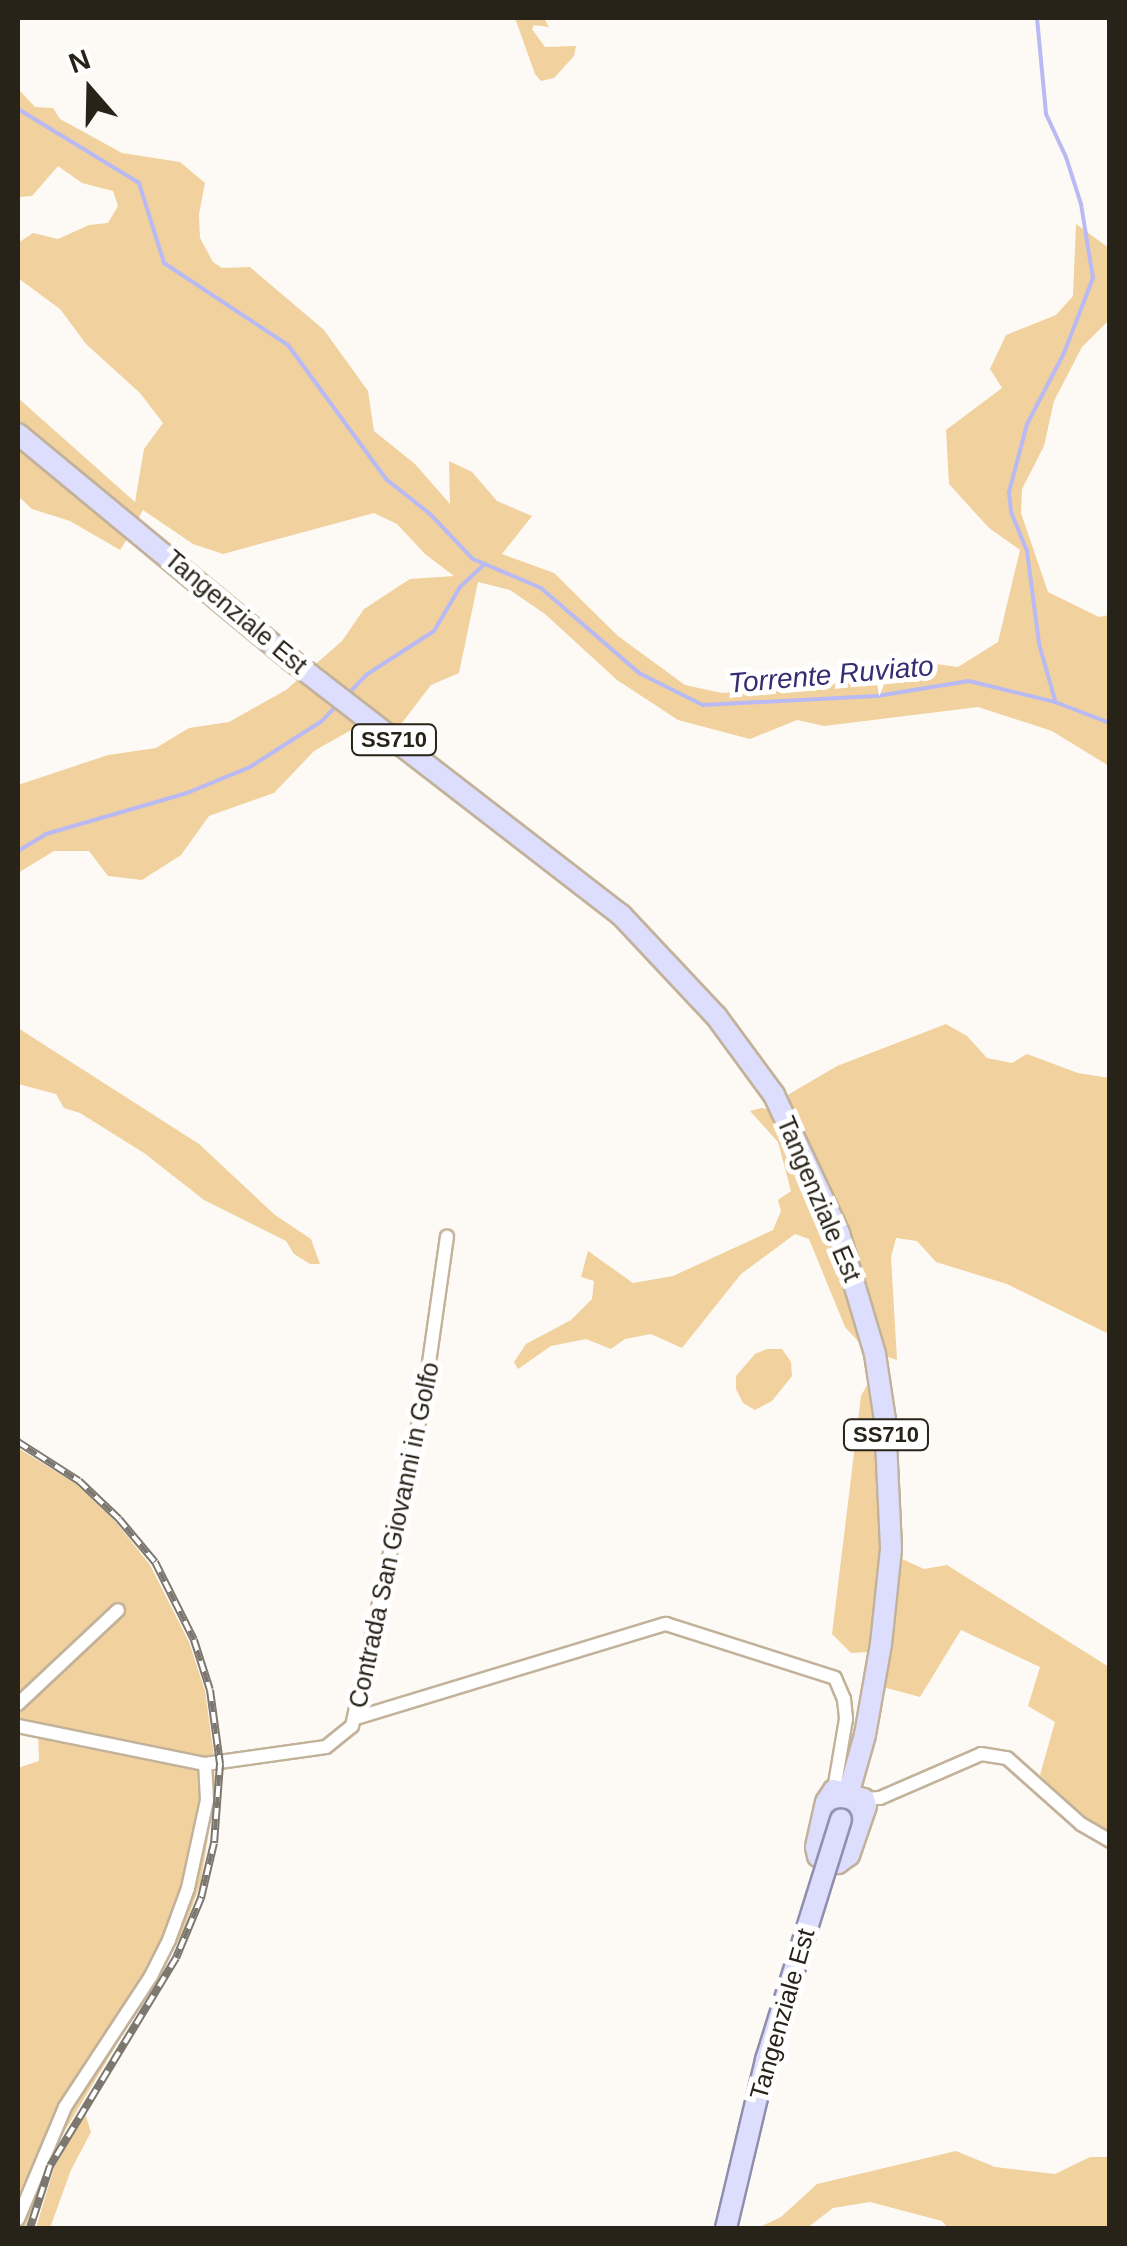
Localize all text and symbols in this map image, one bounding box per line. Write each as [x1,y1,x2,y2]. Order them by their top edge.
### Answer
north arrow [40,40,140,140]
text: N [65,43,94,79]
street label: Tangenziale Est [159,544,313,680]
water label: Torrente Ruviato [727,649,935,701]
road number: SS710 [349,723,439,757]
street label: Tangenziale Est [771,1112,867,1286]
street label: Contrada San Giovanni in Golfo [343,1359,445,1711]
road number: SS710 [841,1418,931,1452]
street label: Tangenziale Est [743,1925,821,2103]

